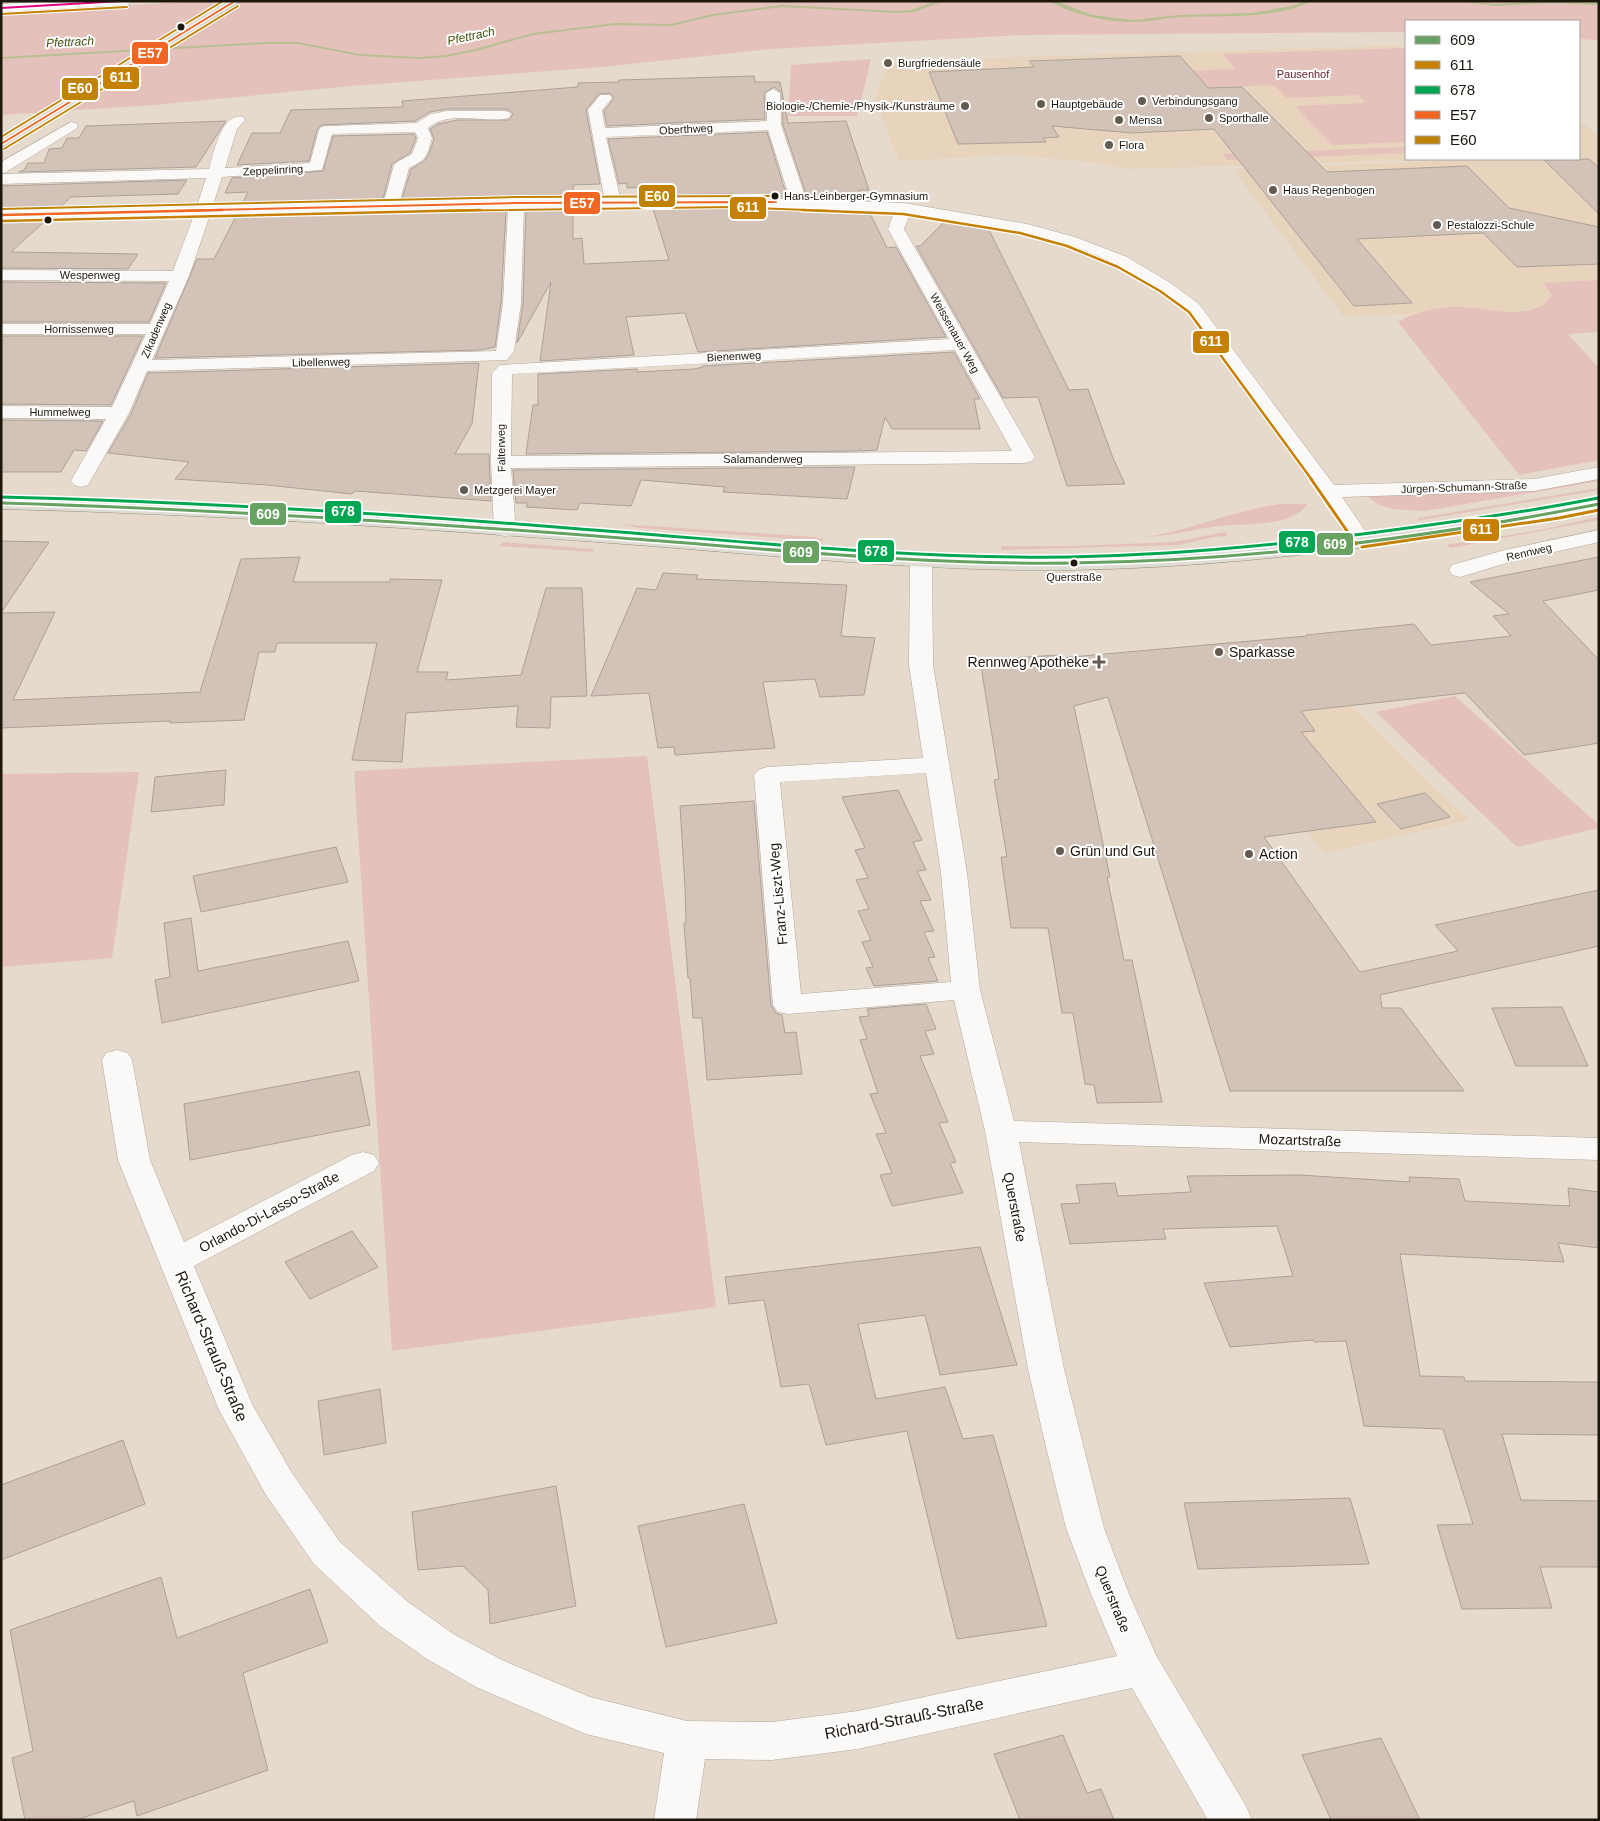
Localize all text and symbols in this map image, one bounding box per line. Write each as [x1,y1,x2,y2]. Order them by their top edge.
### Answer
legend [1405,20,1580,160]
unlabelled marker [176,22,186,32]
water label: Pfettrach [446,24,496,48]
text: 609 [1450,31,1475,48]
water label: Pfettrach [46,34,95,50]
line badge: E57 [131,41,169,65]
text: E57 [138,45,163,61]
text: 611 [1450,56,1474,73]
marker: Burgfriedensäule [882,57,894,69]
place label: Burgfriedensäule [898,57,981,69]
line badge: 611 [102,66,140,90]
park label: Pausenhof [1277,68,1330,80]
text: 611 [110,69,133,85]
line badge: E60 [61,77,99,101]
text: E60 [68,80,93,96]
text: 678 [1450,81,1475,98]
marker: Verbindungsgang [1136,95,1148,107]
place label: Verbindungsgang [1152,95,1238,107]
marker: Hauptgebäude [1035,98,1047,110]
place label: Hauptgebäude [1051,98,1123,110]
place label: Biologie-/Chemie-/Physik-/Kunsträume [766,100,955,112]
marker: Biologie-/Chemie-/Physik-/Kunsträume [959,100,971,112]
text: E57 [1450,106,1477,123]
marker: Sporthalle [1203,112,1215,124]
place label: Sporthalle [1219,112,1269,124]
marker: Mensa [1113,114,1125,126]
place label: Mensa [1129,114,1163,126]
street label: Oberthweg [659,122,713,136]
text: E60 [1450,131,1477,148]
marker: Flora [1103,139,1115,151]
place label: Flora [1119,139,1145,151]
street label: Zeppelinring [242,162,304,178]
line badge: E60 [638,184,676,208]
marker: Haus Regenbogen [1267,184,1279,196]
place label: Haus Regenbogen [1283,184,1375,196]
text: E60 [645,188,670,204]
place label: Hans-Leinberger-Gymnasium [784,190,928,202]
line badge: E57 [563,191,601,215]
marker: Hans-Leinberger-Gymnasium [770,191,780,201]
text: E57 [570,195,595,211]
line badge: 611 [729,196,767,220]
text: 611 [737,199,760,215]
unlabelled marker [43,215,53,225]
marker: Pestalozzi-Schule [1431,219,1443,231]
place label: Pestalozzi-Schule [1447,219,1534,231]
street label: Wespenweg [60,269,120,281]
street label: Weissenauer Weg [928,291,982,375]
street label: Zikadenweg [139,300,173,360]
street label: Hornissenweg [44,323,114,335]
line badge: 611 [1192,330,1230,354]
text: 611 [1200,333,1223,349]
street label: Bienenweg [707,349,761,363]
street label: Libellenweg [292,355,350,369]
street label: Hummelweg [29,406,91,418]
street label: Falterweg [495,424,507,472]
street label: Salamanderweg [723,453,803,465]
street label: Jürgen-Schumann-Straße [1401,479,1527,495]
marker: Metzgerei Mayer [458,484,470,496]
place label: Metzgerei Mayer [474,484,556,496]
line badge: 678 [324,500,362,524]
line badge: 609 [249,502,287,526]
text: 678 [331,503,355,519]
text: 609 [256,506,280,522]
line badge: 611 [1462,518,1500,542]
text: 611 [1470,521,1493,537]
line badge: 678 [1278,530,1316,554]
line badge: 609 [1316,532,1354,556]
text: 678 [1285,534,1309,550]
text: 609 [1323,536,1347,552]
line badge: 678 [857,539,895,563]
line badge: 609 [782,540,820,564]
street label: Rennweg [1505,541,1553,563]
text: 678 [864,543,888,559]
text: 609 [789,544,813,560]
marker: Querstraße [1069,558,1079,568]
place label: Querstraße [1046,571,1102,583]
place label: Sparkasse [1229,644,1295,660]
marker: Sparkasse [1213,646,1225,658]
place label: Rennweg Apotheke [968,654,1089,670]
marker: Rennweg Apotheke [1093,656,1105,668]
street label: Franz-Liszt-Weg [766,842,790,946]
place label: Grün und Gut [1070,843,1155,859]
marker: Grün und Gut [1054,845,1066,857]
place label: Action [1259,846,1298,862]
marker: Action [1243,848,1255,860]
street label: Mozartstraße [1259,1131,1342,1149]
street label: Orlando-Di-Lasso-Straße [196,1168,342,1256]
street label: Querstraße [1000,1171,1030,1243]
street label: Richard-Strauß-Straße [172,1268,251,1424]
street label: Querstraße [1092,1563,1134,1635]
street label: Richard-Strauß-Straße [823,1695,985,1742]

